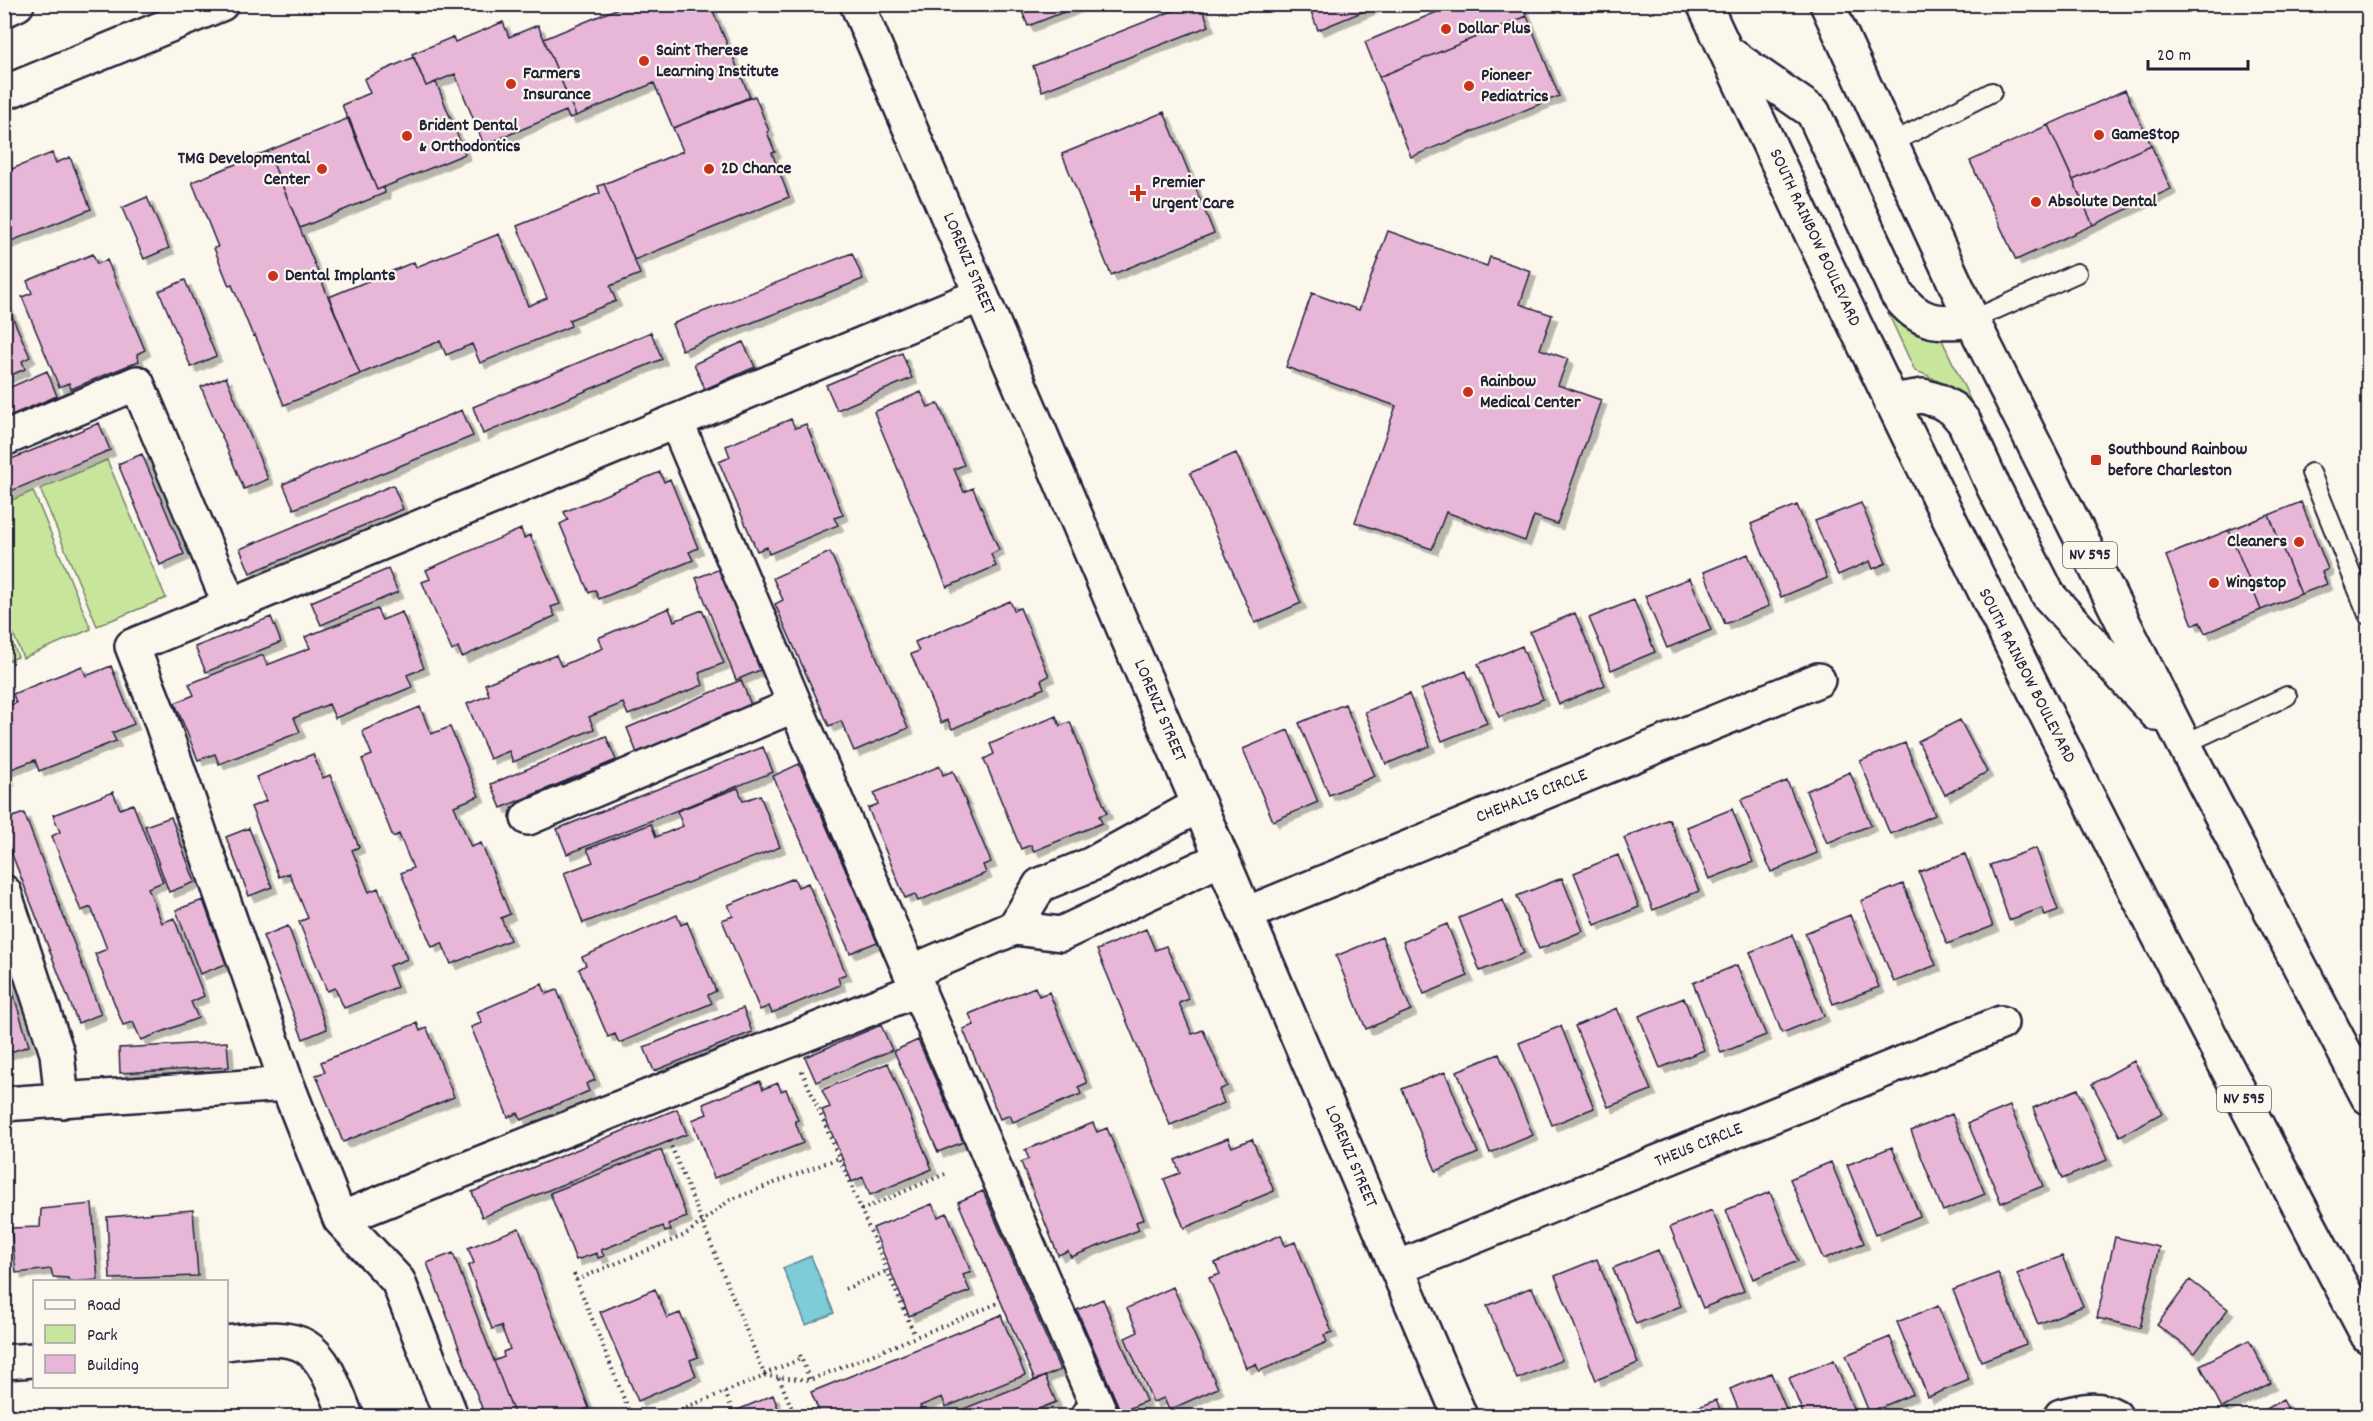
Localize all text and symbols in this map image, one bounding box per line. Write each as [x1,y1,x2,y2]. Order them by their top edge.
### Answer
place label: Dollar Plus [1458,17,1531,42]
marker: Dollar Plus [1439,22,1453,36]
scale bar [2148,33,2248,71]
place label: Saint Therese Learning Institute [656,39,779,85]
text: 20 m [2157,44,2191,69]
marker: Saint Therese Learning Institute [637,54,651,68]
place label: Farmers Insurance [523,62,591,108]
place label: Pioneer Pediatrics [1481,64,1549,110]
marker: Farmers Insurance [504,77,518,91]
marker: Pioneer Pediatrics [1462,79,1476,93]
place label: Brident Dental & Orthodontics [419,114,521,160]
place label: GameStop [2111,123,2180,148]
marker: GameStop [2092,128,2106,142]
marker: Brident Dental & Orthodontics [400,129,414,143]
street label: SOUTH RAINBOW BOULEVARD [1762,145,1866,331]
place label: TMG Developmental Center [178,147,311,193]
place label: 2D Chance [721,157,791,182]
marker: TMG Developmental Center [315,162,329,176]
marker: 2D Chance [702,162,716,176]
place label: Premier Urgent Care [1152,171,1234,217]
marker: Premier Urgent Care [1129,184,1147,202]
place label: Absolute Dental [2048,190,2158,215]
marker: Absolute Dental [2029,195,2043,209]
street label: LORENZI STREET [935,209,1001,319]
place label: Dental Implants [285,264,396,289]
marker: Dental Implants [266,269,280,283]
place label: Rainbow Medical Center [1480,370,1581,416]
marker: Rainbow Medical Center [1461,385,1475,399]
place label: Southbound Rainbow before Charleston [2108,438,2248,484]
marker: Southbound Rainbow before Charleston [2089,453,2103,467]
place label: Cleaners [2227,530,2287,555]
marker: Cleaners [2292,535,2306,549]
road number: NV 595 [2063,542,2117,568]
place label: Wingstop [2226,571,2286,596]
marker: Wingstop [2207,576,2221,590]
street label: SOUTH RAINBOW BOULEVARD [1971,584,2081,768]
street label: LORENZI STREET [1126,656,1192,766]
street label: CHEHALIS CIRCLE [1473,763,1591,831]
road number: NV 595 [2217,1086,2271,1112]
street label: LORENZI STREET [1317,1102,1383,1212]
street label: THEUS CIRCLE [1651,1117,1747,1175]
legend [33,1280,228,1388]
text: Road [87,1294,121,1319]
text: Park [87,1324,118,1349]
text: Building [87,1354,139,1379]

